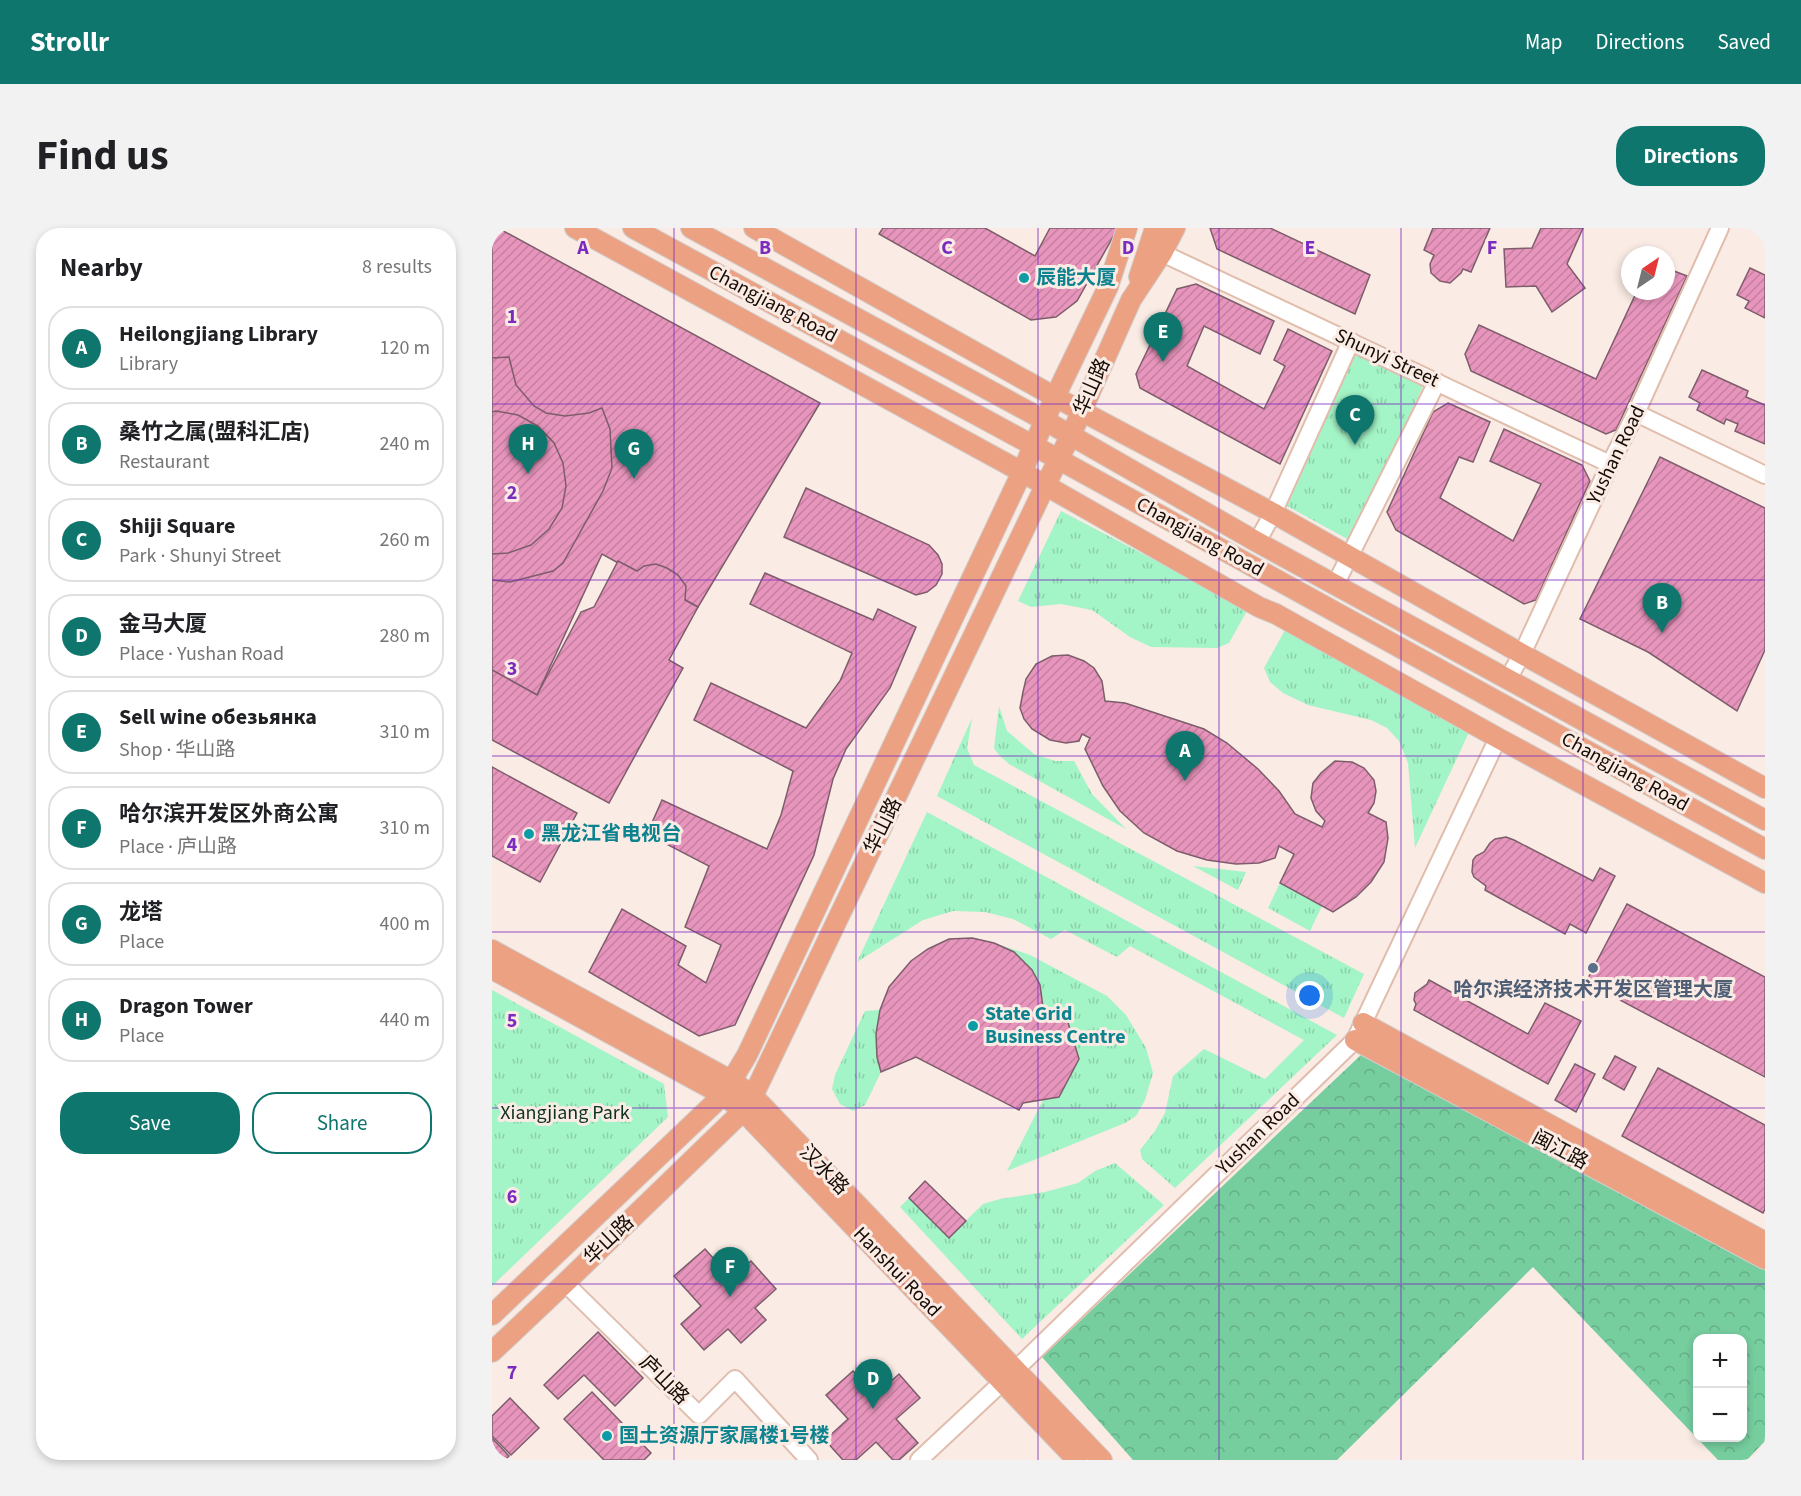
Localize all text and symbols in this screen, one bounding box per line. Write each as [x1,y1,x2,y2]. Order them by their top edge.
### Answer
text: Strollr [30,22,109,62]
text: Map [1525,27,1563,57]
text: Directions [1596,27,1684,57]
text: Saved [1717,27,1771,57]
text: Find us [36,126,169,186]
button: Directions [1616,126,1765,186]
text: A [576,234,589,262]
text: B [759,234,771,262]
text: C [941,234,953,262]
text: D [1122,234,1134,262]
text: E [1305,234,1315,262]
text: F [1487,234,1497,262]
north arrow [1621,246,1675,300]
text: Nearby [60,249,143,286]
text: 8 results [362,253,432,281]
street label: Changjiang Road [704,258,842,350]
place label: 辰能大厦 [1036,264,1116,292]
marker: 辰能大厦 [1017,271,1031,285]
text: 1 [507,303,517,331]
pin: E [1144,312,1182,362]
text: Heilongjiang Library [119,318,318,350]
street label: Shunyi Street [1330,322,1444,394]
text: A [76,334,87,362]
text: 120 m [380,334,430,362]
text: Library [119,350,178,378]
street label: 华山路 [1067,354,1117,420]
pin: C [1336,396,1374,445]
street label: Yushan Road [1580,401,1652,510]
text: 桑竹之属(盟科汇店) [119,416,310,448]
pin: H [508,424,548,474]
text: B [75,430,88,458]
text: 240 m [380,430,430,458]
pin: G [614,430,654,479]
text: Restaurant [119,448,210,476]
text: 2 [507,479,517,507]
street label: Changjiang Road [1131,490,1269,584]
text: Shiji Square [119,510,235,542]
text: C [76,526,87,554]
text: 260 m [380,526,430,554]
text: Park · Shunyi Street [119,542,281,570]
pin: B [1642,584,1682,633]
text: 金马大厦 [119,608,207,640]
text: D [75,622,88,650]
text: 280 m [380,622,430,650]
text: Place · Yushan Road [119,640,284,668]
text: 3 [507,655,517,683]
text: Sell wine обезьянка [119,701,317,733]
text: E [76,718,87,746]
text: 310 m [380,718,430,746]
street label: Changjiang Road [1556,725,1694,819]
pin: A [1166,732,1204,781]
text: Shop · 华山路 [119,736,235,764]
street label: 华山路 [857,793,909,859]
text: 哈尔滨开发区外商公寓 [119,798,339,830]
text: F [76,814,87,842]
text: 310 m [380,814,430,842]
place label: 黑龙江省电视台 [541,820,681,848]
marker: 黑龙江省电视台 [522,827,536,841]
text: 4 [507,831,518,859]
text: Place · 庐山路 [119,833,237,861]
text: 龙塔 [119,896,163,928]
text: G [75,910,88,938]
text: 400 m [380,910,430,938]
text: Place [119,928,164,956]
marker: 哈尔滨经济技术开发区管理大厦 [1586,961,1600,975]
place label: 哈尔滨经济技术开发区管理大厦 [1453,976,1733,1004]
your location [1295,981,1324,1010]
text: Dragon Tower [119,990,253,1022]
place label: State Grid Business Centre [985,1000,1126,1051]
text: H [75,1006,88,1034]
text: 440 m [380,1006,430,1034]
text: 5 [507,1007,517,1035]
marker: State Grid Business Centre [966,1019,980,1033]
text: Place [119,1022,164,1050]
street label: Yushan Road [1209,1087,1306,1182]
button: Save [60,1092,240,1154]
button: Share [252,1092,432,1154]
park label: Xiangjiang Park [500,1099,630,1127]
street label: 闽江路 [1527,1124,1593,1176]
street label: 汉水路 [793,1139,855,1201]
text: 6 [507,1183,517,1211]
street label: 华山路 [578,1209,640,1271]
street label: Hanshui Road [847,1221,947,1323]
pin: F [710,1248,750,1297]
map controls [1693,1334,1747,1442]
button: + [1693,1334,1747,1388]
street label: 庐山路 [633,1349,695,1411]
text: 7 [507,1359,517,1387]
pin: D [854,1360,892,1409]
button: − [1693,1388,1747,1442]
place label: 国土资源厅家属楼1号楼 [619,1422,830,1450]
marker: 国土资源厅家属楼1号楼 [600,1429,614,1443]

